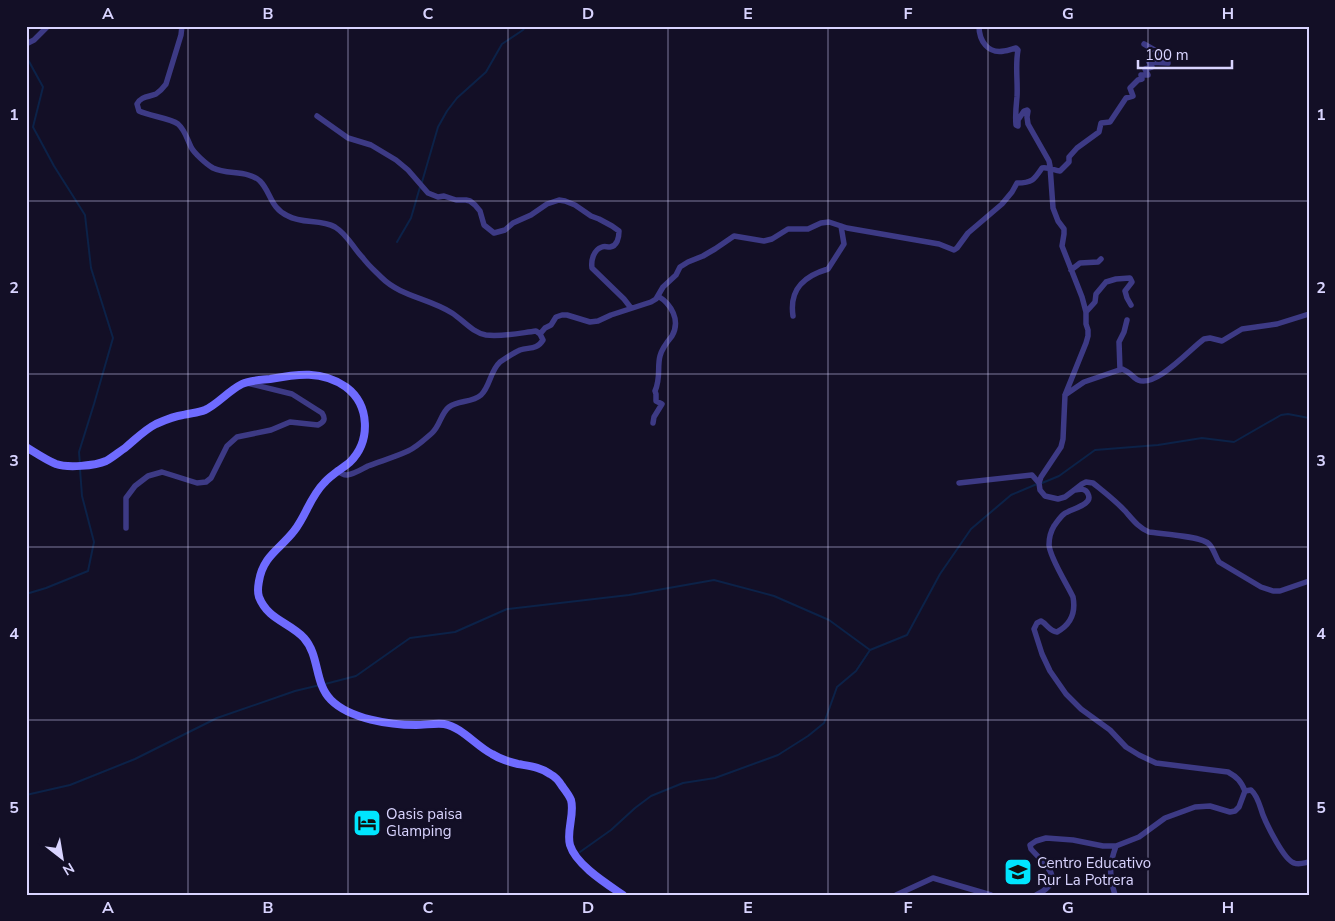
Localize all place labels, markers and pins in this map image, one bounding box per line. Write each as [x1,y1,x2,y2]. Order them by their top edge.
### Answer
place label: Oasis paisa Glamping [386,804,463,841]
hotel icon: Oasis paisa Glamping [352,808,382,838]
place label: Centro Educativo Rur La Potrera [1037,853,1151,890]
school or university icon: Centro Educativo Rur La Potrera [1003,857,1033,887]

